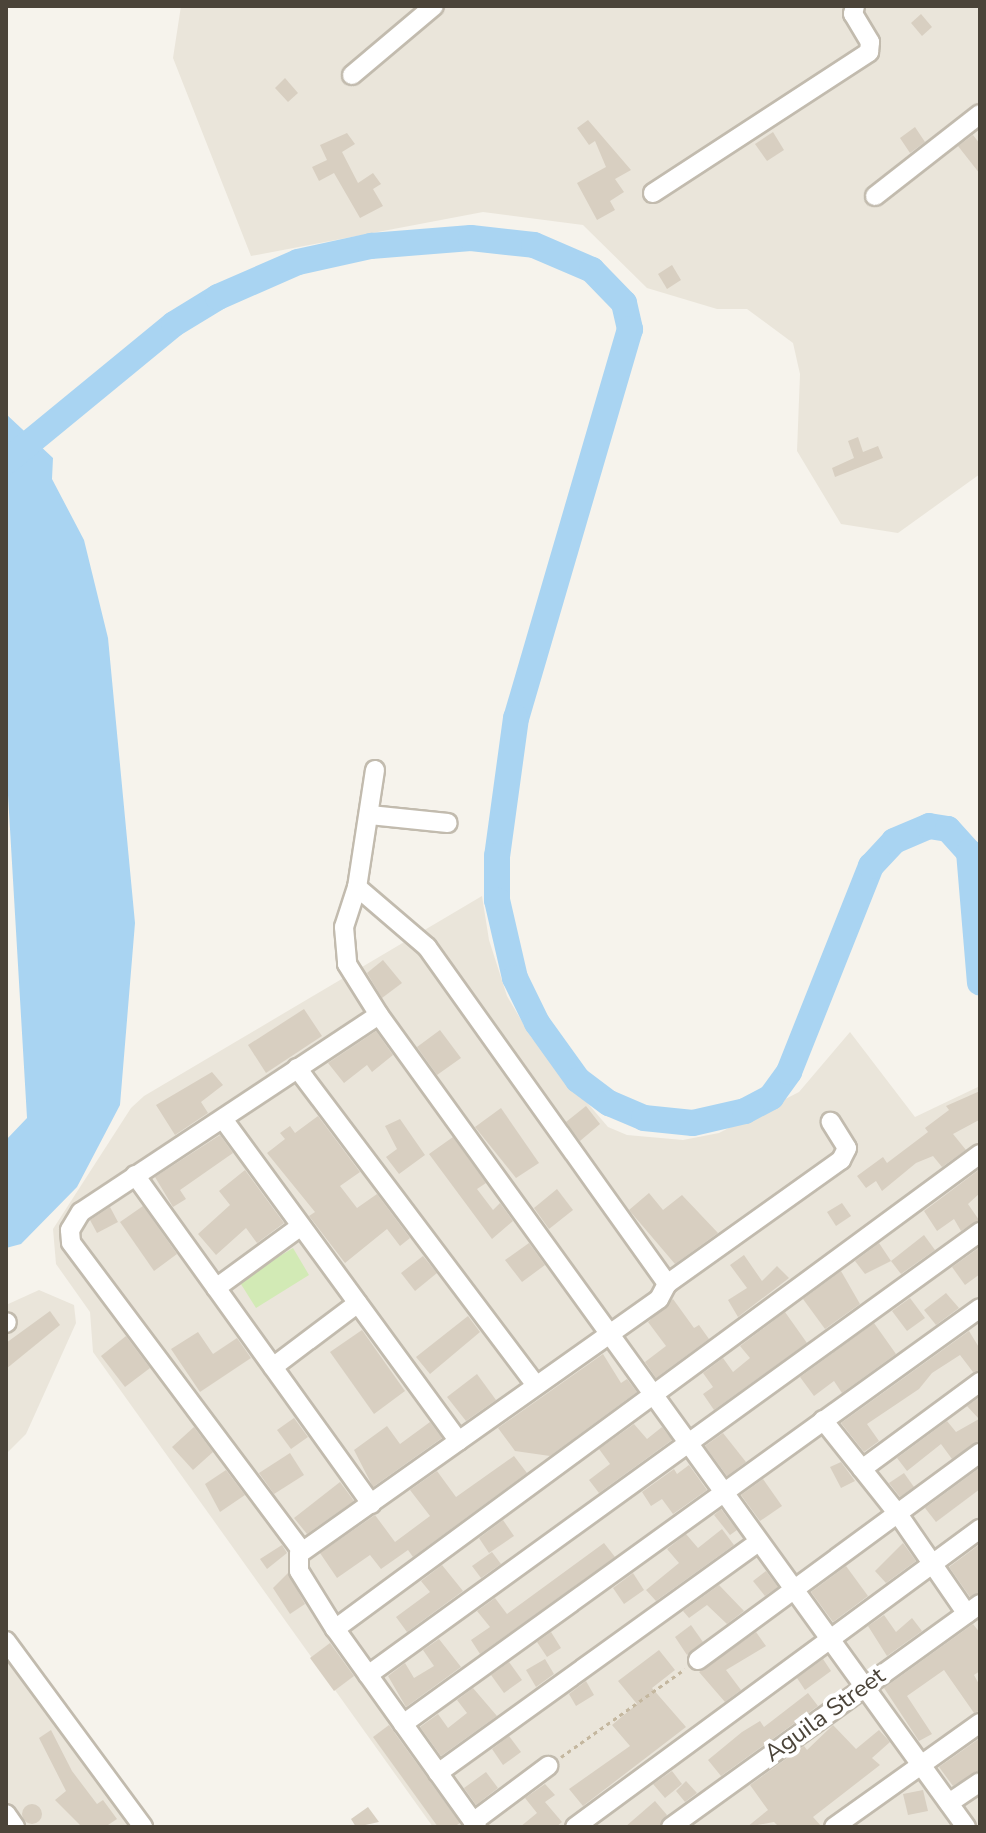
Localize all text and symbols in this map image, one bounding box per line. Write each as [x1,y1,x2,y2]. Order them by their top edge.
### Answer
street label: Aguila Street [759,1662,891,1768]

